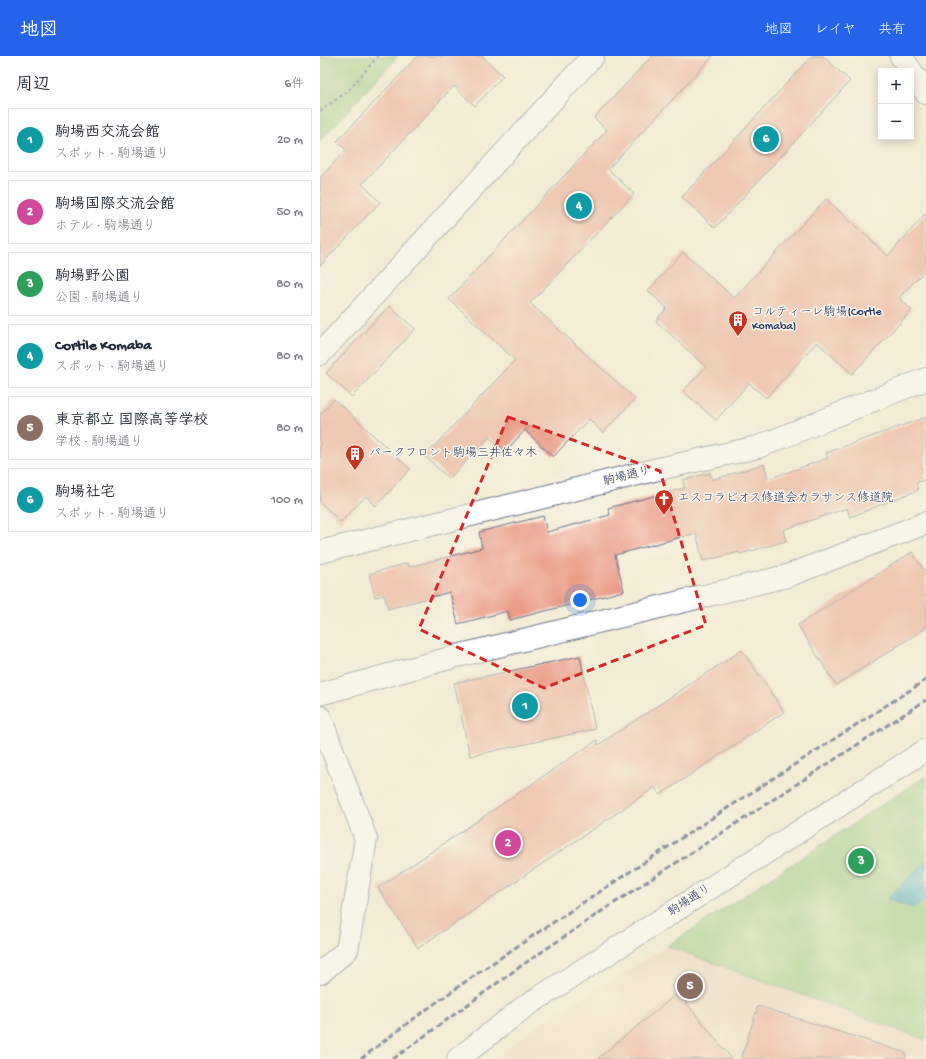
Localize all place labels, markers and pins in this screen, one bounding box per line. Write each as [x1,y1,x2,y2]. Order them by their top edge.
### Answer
pin: 6 [753,124,779,154]
pin: 4 [566,191,592,221]
place label: コルティーレ駒場(Cortle Komaba) [752,305,882,334]
building icon: コルティーレ駒場(Cortle Komaba) [727,309,749,337]
building icon: パークフロント駒場三井佐々木 [344,443,366,471]
place label: パークフロント駒場三井佐々木 [369,446,537,461]
church icon: エスコラピオス修道会カラサンス修道院 [653,488,675,516]
place label: エスコラピオス修道会カラサンス修道院 [678,491,893,506]
pin: 1 [512,691,538,721]
pin: 2 [495,828,521,858]
pin: 3 [848,846,874,876]
pin: 5 [677,971,703,1001]

